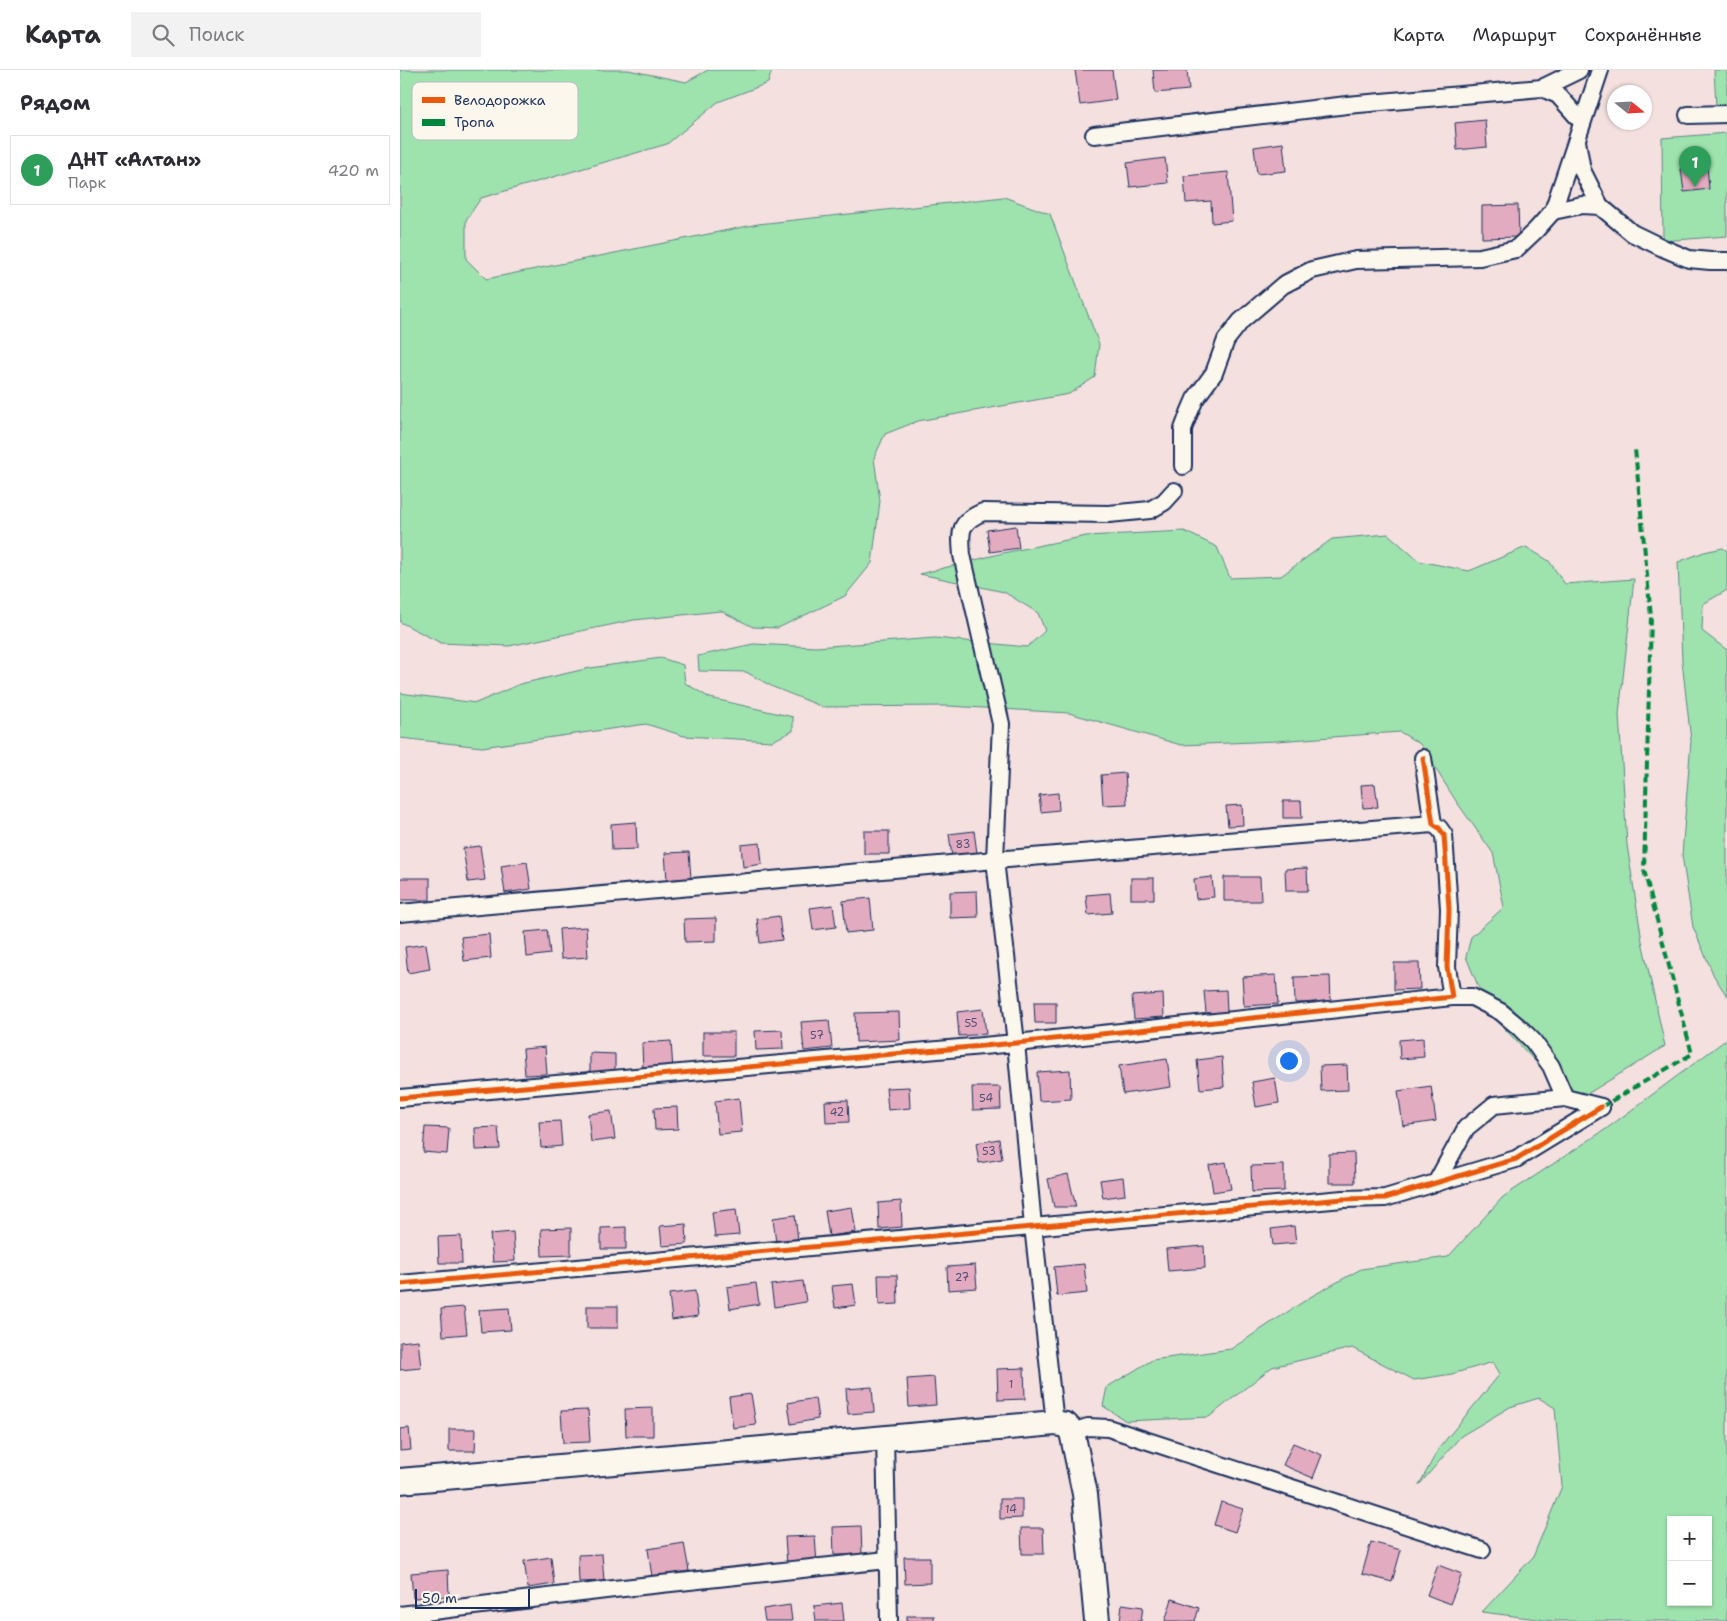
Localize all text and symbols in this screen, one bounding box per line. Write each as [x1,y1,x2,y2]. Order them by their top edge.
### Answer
search box [131,12,481,57]
text: Карта [25,19,101,51]
icon: search [149,21,177,49]
text: Поиск [189,22,244,47]
text: Карта [1393,23,1444,47]
text: Маршрут [1472,23,1556,47]
text: Сохранённые [1584,23,1702,47]
legend [412,82,578,140]
north arrow [1607,85,1652,130]
text: Рядом [20,89,90,117]
text: Велодорожка [454,91,546,109]
text: Тропа [454,113,495,131]
pin: 1 [1679,146,1711,187]
text: ДНТ «Алтан» [68,147,201,172]
text: 1 [33,160,41,181]
text: 420 m [328,160,379,181]
text: Парк [68,172,106,193]
house number: 83 [956,837,970,852]
house number: 55 [964,1016,978,1031]
house number: 57 [810,1028,824,1043]
your location [1276,1048,1302,1074]
house number: 54 [979,1091,993,1106]
house number: 42 [830,1105,844,1120]
house number: 53 [982,1144,996,1159]
house number: 27 [955,1270,970,1285]
house number: 1 [1009,1377,1013,1392]
house number: 14 [1005,1502,1017,1517]
map controls [1667,1516,1712,1606]
button: + [1667,1516,1712,1561]
button: − [1667,1561,1712,1606]
scale bar [415,1586,530,1609]
text: 50 m [422,1589,457,1607]

